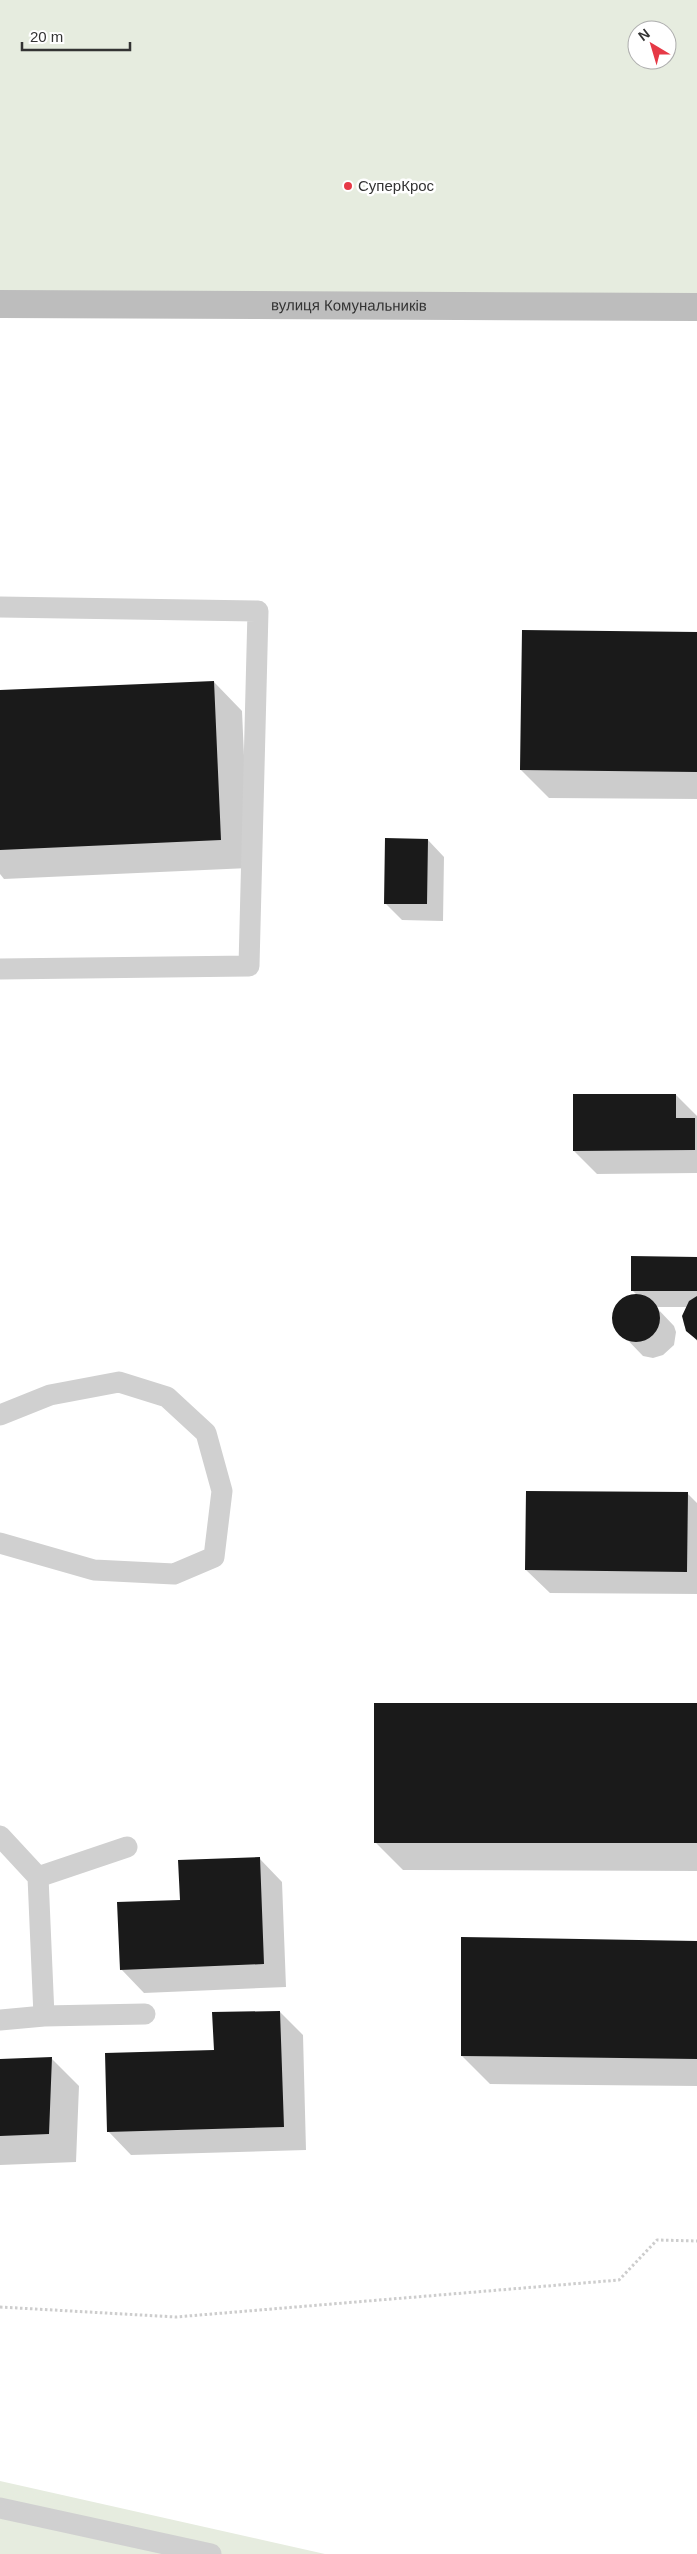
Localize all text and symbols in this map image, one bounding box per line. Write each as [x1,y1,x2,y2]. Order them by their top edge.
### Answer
scale bar [22,20,130,52]
north arrow [627,20,677,70]
text: N [635,25,653,44]
text: 20 m [30,28,63,45]
place label: СуперКрос [358,177,435,194]
marker: СуперКрос [342,180,354,192]
street label: вулиця Комунальників [271,296,427,314]

